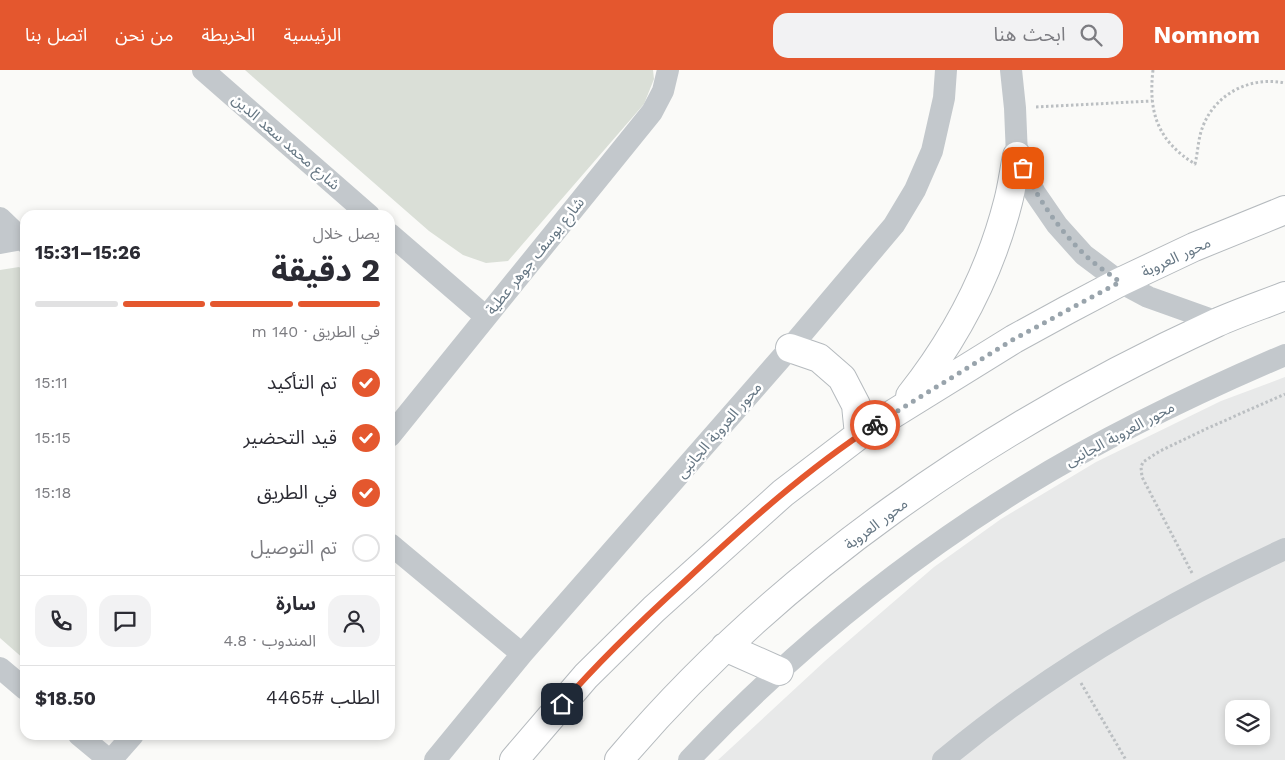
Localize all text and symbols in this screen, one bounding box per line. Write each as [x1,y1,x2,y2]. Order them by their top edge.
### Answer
search box [773,13,1123,58]
icon: search [1077,21,1105,49]
text: Nomnom [1153,21,1260,49]
text: ابحث هنا [994,23,1065,46]
text: اتصل بنا [25,24,87,45]
text: من نحن [115,24,173,45]
text: الخريطة [201,24,255,45]
text: الرئيسية [283,24,341,45]
street label: شارع محمد سعد الدين [226,90,344,196]
pin [1002,147,1044,189]
icon: bag [1009,154,1037,182]
street label: شارع يوسف جوهر عطية [482,193,590,320]
text: يصل خلال [313,224,380,243]
street label: محور العروبة [1138,233,1214,281]
text: 15:26–15:31 [35,241,141,264]
text: 2 دقيقة [271,251,380,289]
text: في الطريق · 140 m [252,322,380,341]
icon: check [352,369,380,397]
text: تم التأكيد [267,371,337,394]
text: 15:11 [35,373,68,392]
street label: محور العروبة الجانبى [672,378,766,482]
street label: محور العروبة الجانبى [1062,398,1178,470]
courier [850,400,900,450]
icon: bike [861,411,889,439]
icon: check [352,424,380,452]
text: قيد التحضير [244,426,337,449]
text: 15:15 [35,428,71,447]
icon: check [352,479,380,507]
text: في الطريق [257,481,337,504]
text: 15:18 [35,483,71,502]
street label: محور العروبة [841,494,911,554]
text: تم التوصيل [251,536,337,559]
text: سارة [276,592,316,615]
button: phone [35,595,87,647]
button: chat [99,595,151,647]
button: person [328,595,380,647]
text: المندوب · 4.8 [223,631,316,650]
pin [541,683,583,725]
text: الطلب #4465 [266,686,380,709]
text: $18.50 [35,687,96,710]
icon: home [548,690,576,718]
map controls [1225,700,1270,745]
button: layers [1225,700,1270,745]

